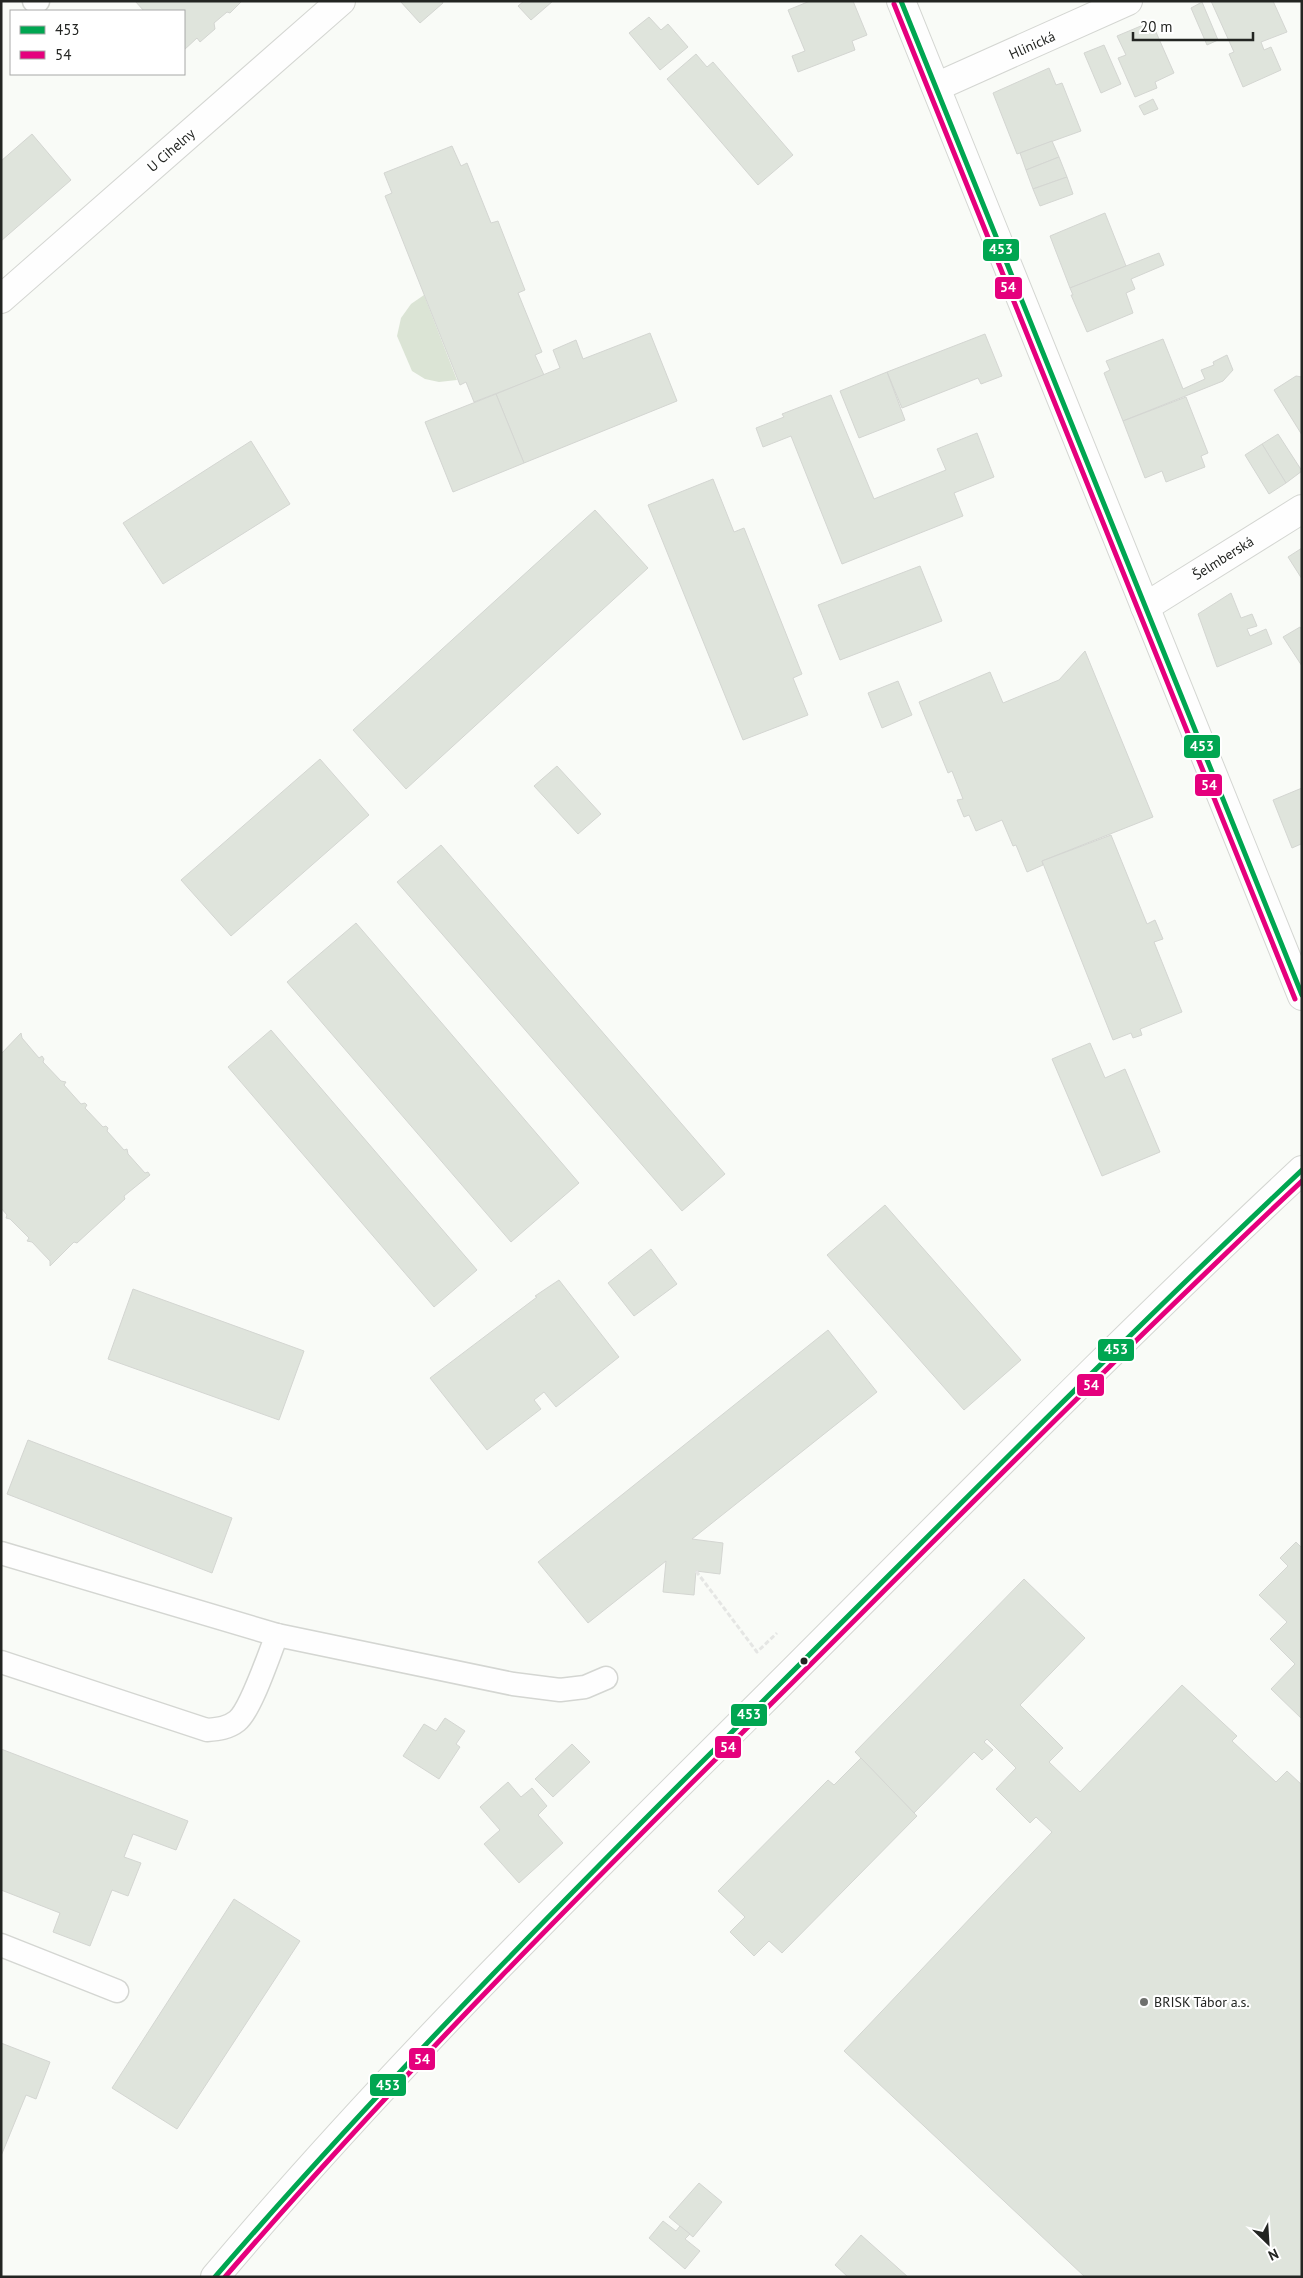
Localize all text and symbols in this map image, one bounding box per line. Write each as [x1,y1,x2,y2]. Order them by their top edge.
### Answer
legend [10,10,185,75]
scale bar [1133,10,1253,42]
text: 20 m [1140,17,1173,36]
text: 453 [55,20,80,39]
street label: Hlinická [1006,27,1058,63]
text: 54 [55,45,71,64]
street label: U Cihelny [143,124,199,176]
line badge: 453 [982,238,1020,262]
text: 453 [989,240,1013,258]
line badge: 54 [994,276,1023,300]
text: 54 [1000,278,1016,296]
street label: Šelmberská [1189,532,1257,584]
line badge: 453 [1183,734,1221,759]
text: 453 [1190,737,1214,755]
line badge: 54 [1194,773,1223,797]
text: 54 [1201,776,1217,794]
line badge: 453 [1097,1338,1135,1362]
text: 453 [1104,1340,1128,1358]
line badge: 54 [1076,1373,1105,1397]
text: 54 [1083,1376,1099,1394]
unlabelled marker [799,1656,809,1666]
line badge: 453 [730,1703,768,1727]
text: 453 [737,1705,761,1723]
line badge: 54 [714,1735,742,1759]
text: 54 [720,1738,736,1756]
place label: BRISK Tábor a.s. [1154,1993,1249,2011]
marker: BRISK Tábor a.s. [1138,1996,1150,2008]
line badge: 54 [408,2047,436,2071]
text: 54 [414,2050,430,2068]
line badge: 453 [369,2073,407,2097]
text: 453 [376,2076,400,2094]
north arrow [1243,2218,1293,2268]
text: N [1266,2245,1281,2265]

